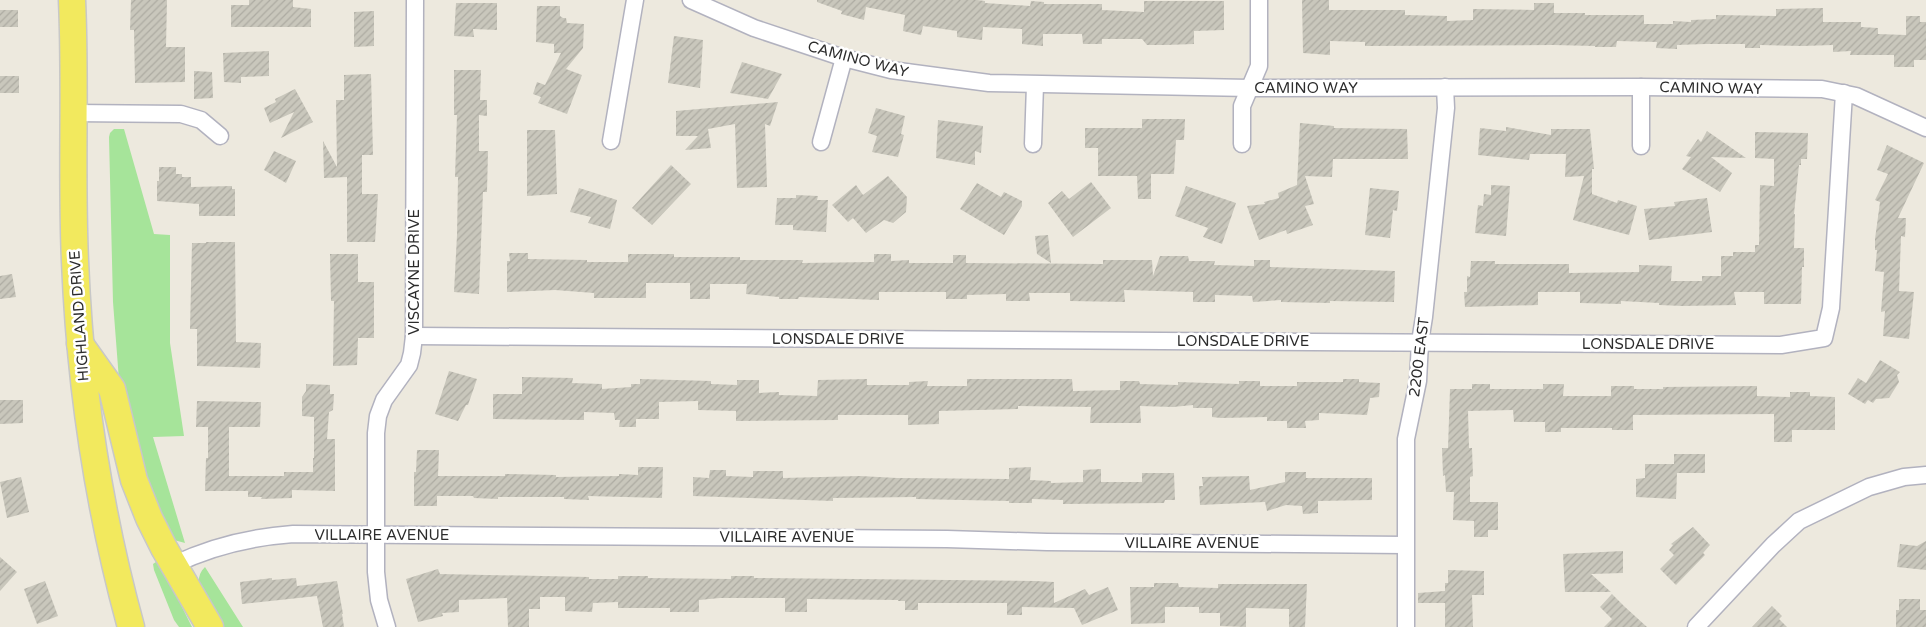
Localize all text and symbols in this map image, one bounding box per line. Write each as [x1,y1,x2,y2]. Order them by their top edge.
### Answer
street label: CAMINO WAY [806,37,911,81]
street label: CAMINO WAY [1659,78,1763,98]
street label: CAMINO WAY [1254,79,1358,97]
street label: VISCAYNE DRIVE [405,209,423,335]
street label: HIGHLAND DRIVE [65,250,93,382]
street label: 2200 EAST [1405,316,1433,398]
street label: LONSDALE DRIVE [772,330,904,348]
street label: LONSDALE DRIVE [1177,332,1309,350]
street label: LONSDALE DRIVE [1582,335,1714,353]
street label: VILLAIRE AVENUE [315,526,449,544]
street label: VILLAIRE AVENUE [720,528,854,546]
street label: VILLAIRE AVENUE [1125,534,1259,552]

